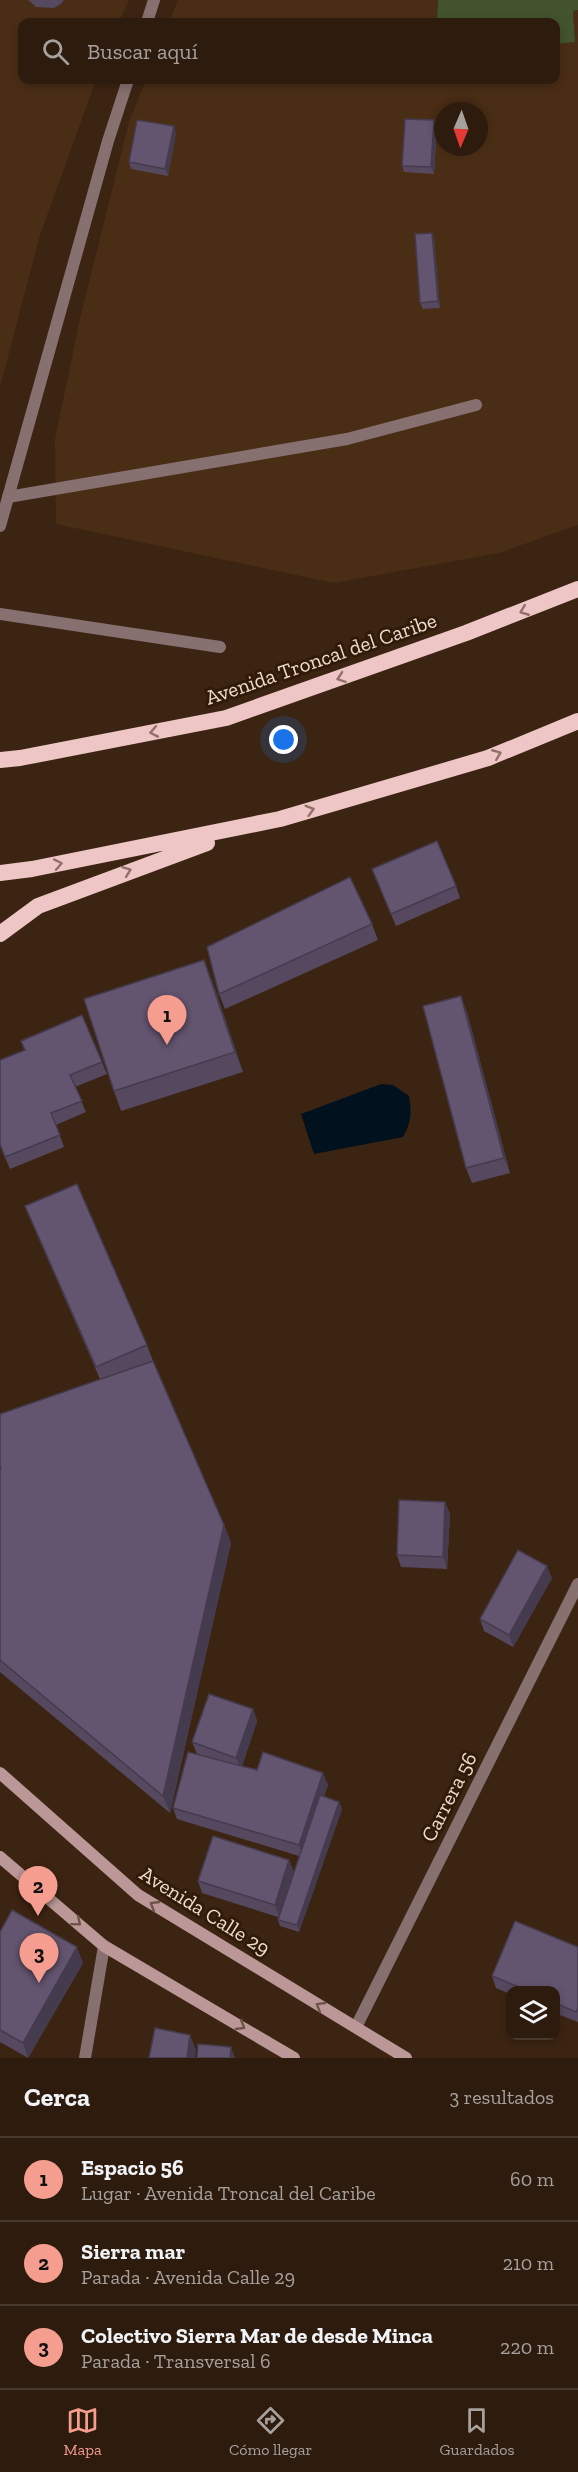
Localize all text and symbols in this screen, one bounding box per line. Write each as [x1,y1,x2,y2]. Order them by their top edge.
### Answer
search box [18,18,560,84]
icon: search [39,35,72,68]
text: Buscar aquí [87,38,198,65]
north arrow [434,102,488,156]
one-way arrow [519,603,529,616]
street label: Avenida Troncal del Caribe [202,607,440,710]
one-way arrow [336,670,346,683]
one-way arrow [149,725,159,738]
your location [269,725,298,754]
one-way arrow [490,749,501,761]
one-way arrow [304,805,315,817]
one-way arrow [52,858,62,871]
one-way arrow [121,866,132,879]
pin: 1 [148,996,186,1045]
street label: Carrera 56 [415,1748,482,1846]
street label: Avenida Calle 29 [136,1861,275,1961]
pin: 2 [18,1866,57,1916]
one-way arrow [150,1901,160,1912]
one-way arrow [70,1915,81,1926]
pin: 3 [20,1934,58,1983]
map controls [506,1986,560,2040]
button: layers [506,1986,560,2040]
one-way arrow [316,2002,326,2013]
one-way arrow [235,2019,245,2031]
text: Cerca [24,2081,90,2113]
text: 3 resultados [450,2085,554,2109]
text: Espacio 56 [81,2154,184,2181]
text: 1 [39,2167,48,2191]
text: 60 m [510,2167,554,2191]
text: Lugar · Avenida Troncal del Caribe [81,2181,376,2205]
text: Sierra mar [81,2238,185,2265]
text: 2 [38,2251,49,2275]
text: 210 m [503,2251,554,2275]
text: Parada · Avenida Calle 29 [81,2265,295,2289]
text: Colectivo Sierra Mar de desde Minca [81,2322,433,2349]
text: 3 [38,2335,49,2359]
text: 220 m [500,2335,554,2359]
text: Parada · Transversal 6 [81,2349,271,2373]
tab: Mapa [64,2404,102,2459]
tab: Cómo llegar [229,2404,312,2459]
tab: Guardados [439,2404,514,2459]

